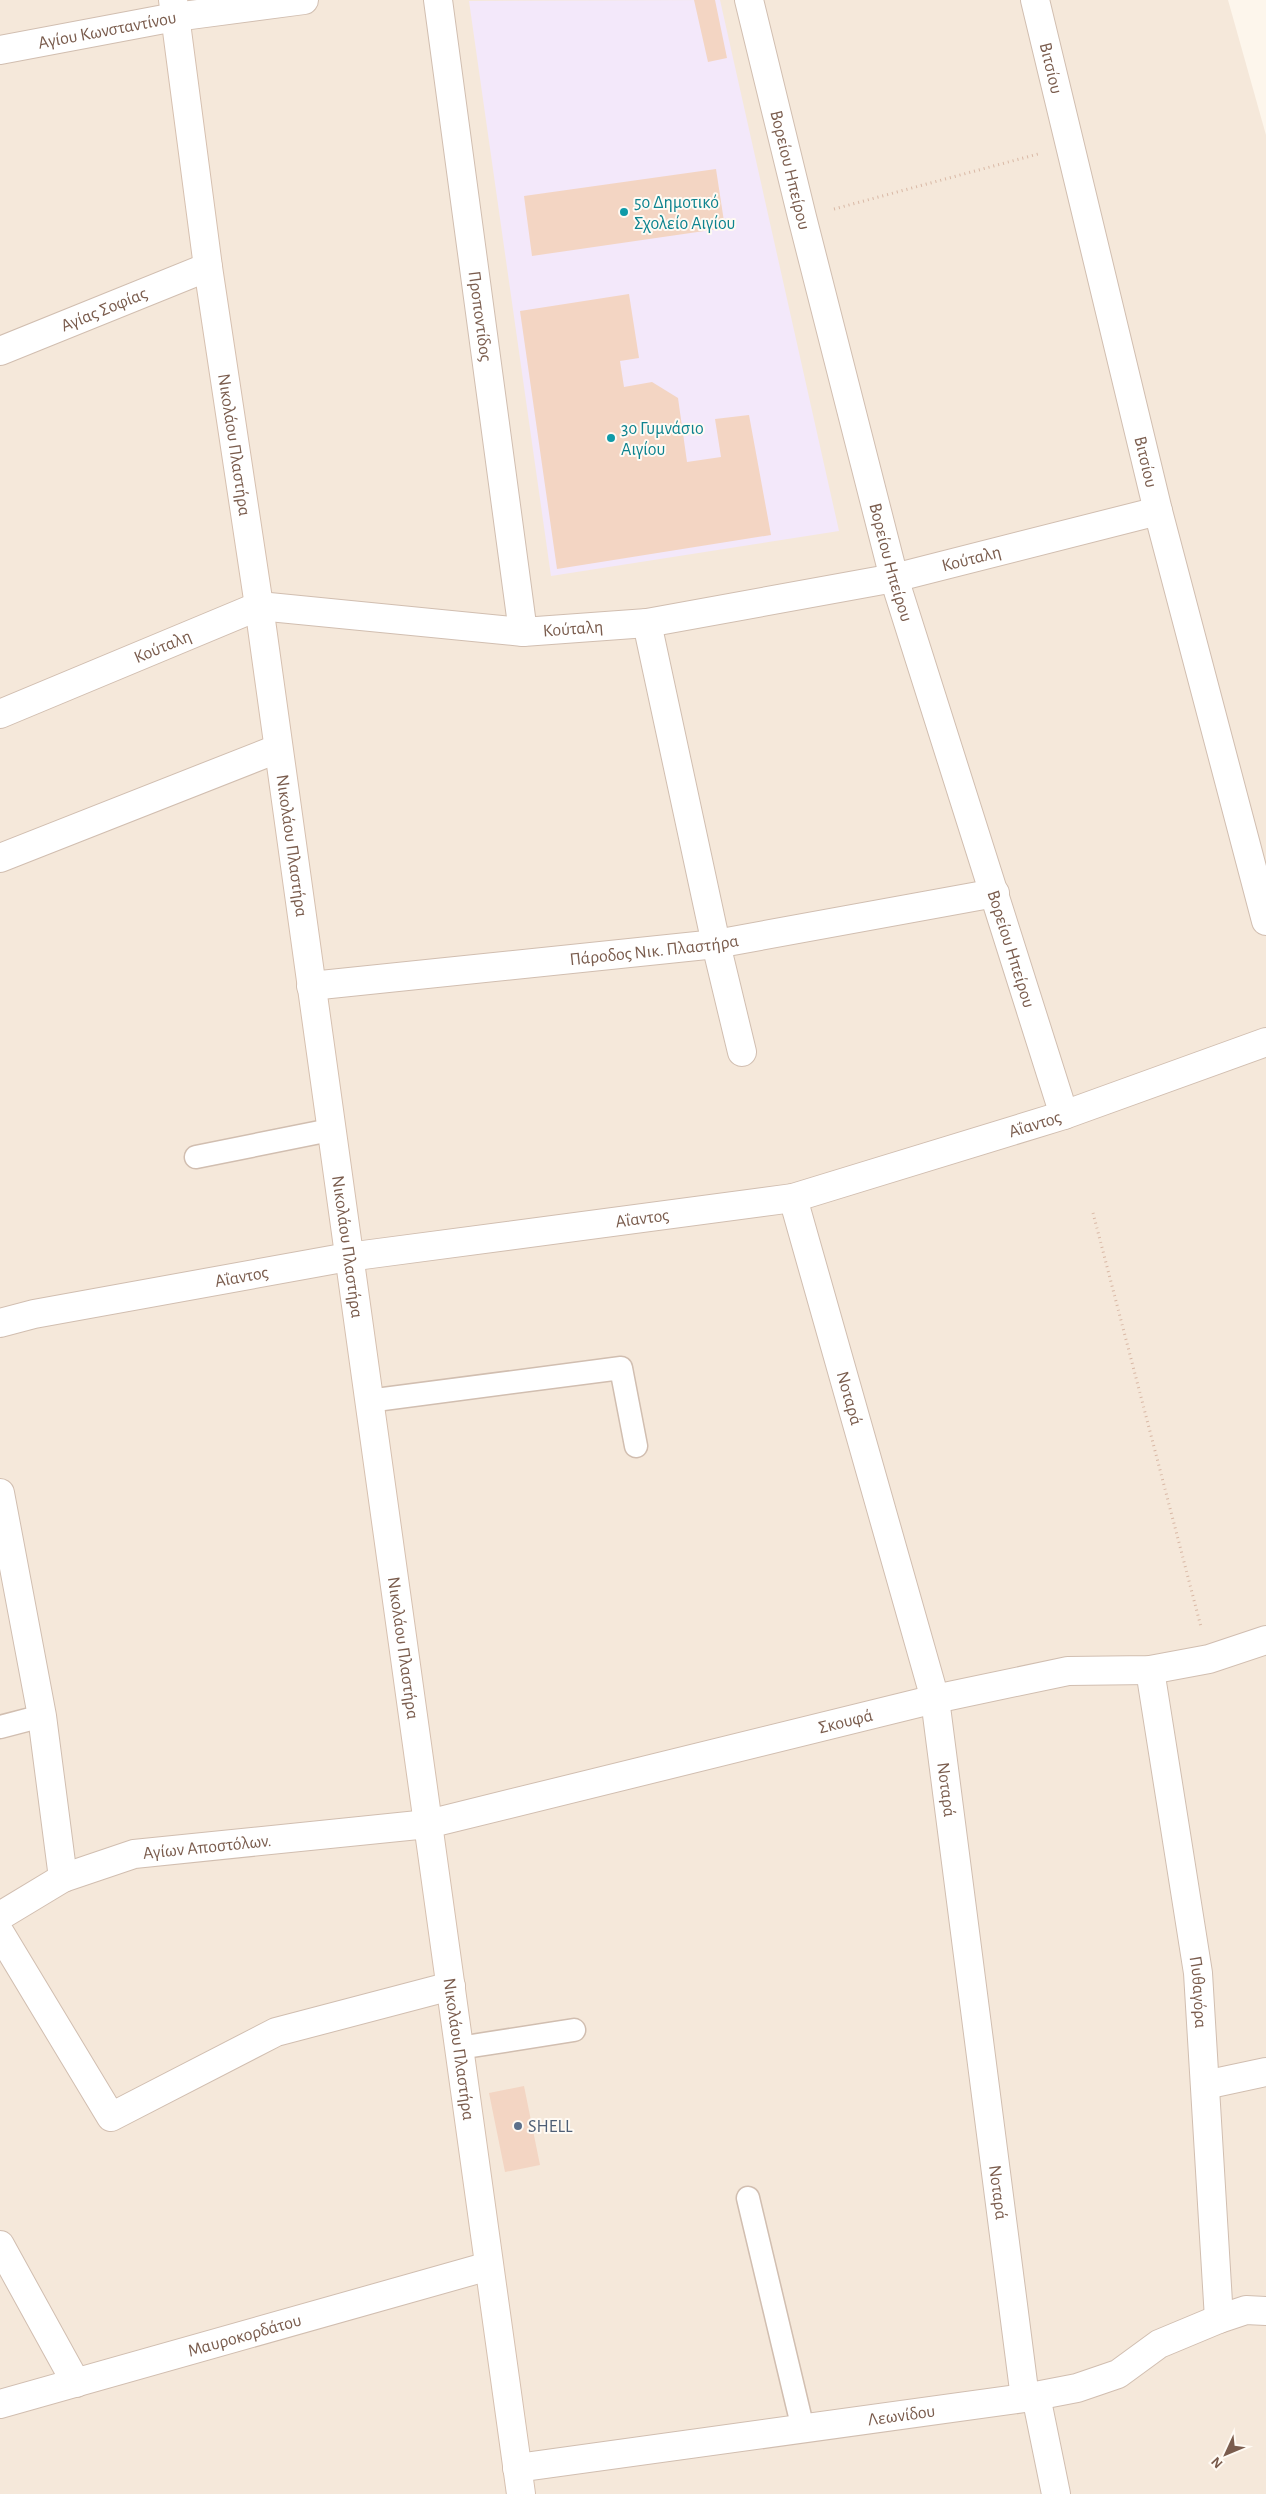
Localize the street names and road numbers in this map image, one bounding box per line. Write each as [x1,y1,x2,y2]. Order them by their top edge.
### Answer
street label: Αγίου Κωνσταντίνου [37,9,178,53]
street label: Βιτσίου [1036,41,1065,96]
street label: Βορείου Ηπείρου [766,109,813,232]
street label: Προποντίδος [465,270,495,363]
street label: Αγίας Σοφίας [58,285,150,335]
street label: Νικολάου Πλαστήρα [214,372,253,517]
street label: Βιτσίου [1130,435,1160,490]
street label: Βορείου Ηπείρου [865,501,915,624]
street label: Κούταλη [940,543,1003,576]
street label: Κούταλη [542,618,604,641]
street label: Κούταλη [132,627,194,667]
street label: Νικολάου Πλαστήρα [272,773,310,918]
street label: Βορείου Ηπείρου [983,888,1037,1010]
street label: Πάροδος Νικ. Πλαστήρα [569,932,740,969]
street label: Αΐαντος [1007,1108,1063,1141]
street label: Νικολάου Πλαστήρα [328,1174,366,1319]
street label: Αΐαντος [614,1207,670,1231]
street label: Αΐαντος [213,1264,270,1291]
street label: Νοταρά [833,1369,865,1427]
street label: Νικολάου Πλαστήρα [384,1576,421,1721]
street label: Σκουφά [817,1707,875,1737]
street label: Νοταρά [933,1761,958,1818]
street label: Αγίων Αποστόλων. [142,1832,272,1863]
street label: Πυθαγόρα [1185,1955,1209,2029]
street label: Νικολάου Πλαστήρα [439,1977,477,2122]
street label: Νοταρά [985,2164,1010,2221]
street label: Μαυροκορδάτου [186,2311,303,2361]
street label: Λεωνίδου [867,2402,936,2430]

